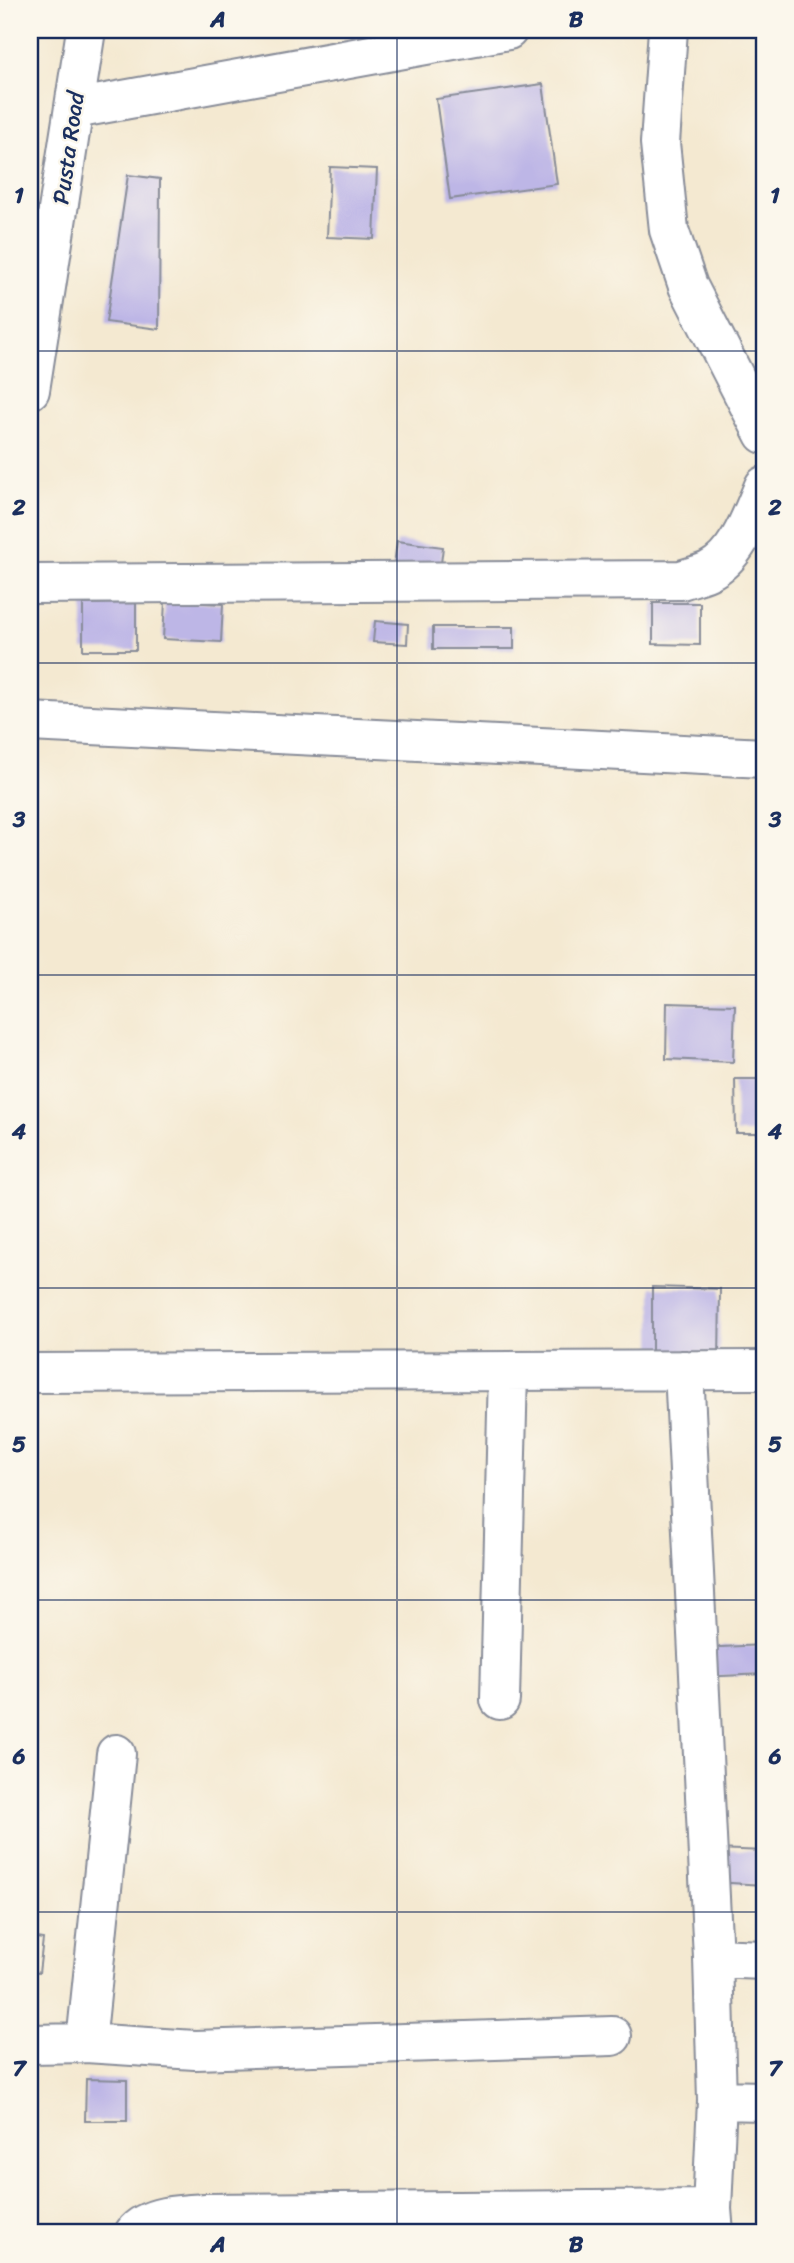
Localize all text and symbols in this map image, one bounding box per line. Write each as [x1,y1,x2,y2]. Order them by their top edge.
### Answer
text: A [209,0,226,40]
text: B [569,0,584,40]
street label: Pusta Road [40,87,97,207]
text: 1 [14,175,24,216]
text: 1 [770,175,780,216]
text: 2 [11,487,26,528]
text: 2 [767,487,782,528]
text: 3 [12,799,26,840]
text: 3 [768,799,782,840]
text: 4 [11,1111,27,1152]
text: 4 [767,1111,783,1152]
text: 5 [12,1424,26,1465]
text: 5 [768,1424,782,1465]
text: 6 [11,1736,26,1777]
text: 6 [767,1736,782,1777]
text: 7 [12,2048,27,2089]
text: 7 [768,2048,783,2089]
text: A [209,2224,226,2263]
text: B [569,2224,584,2263]

